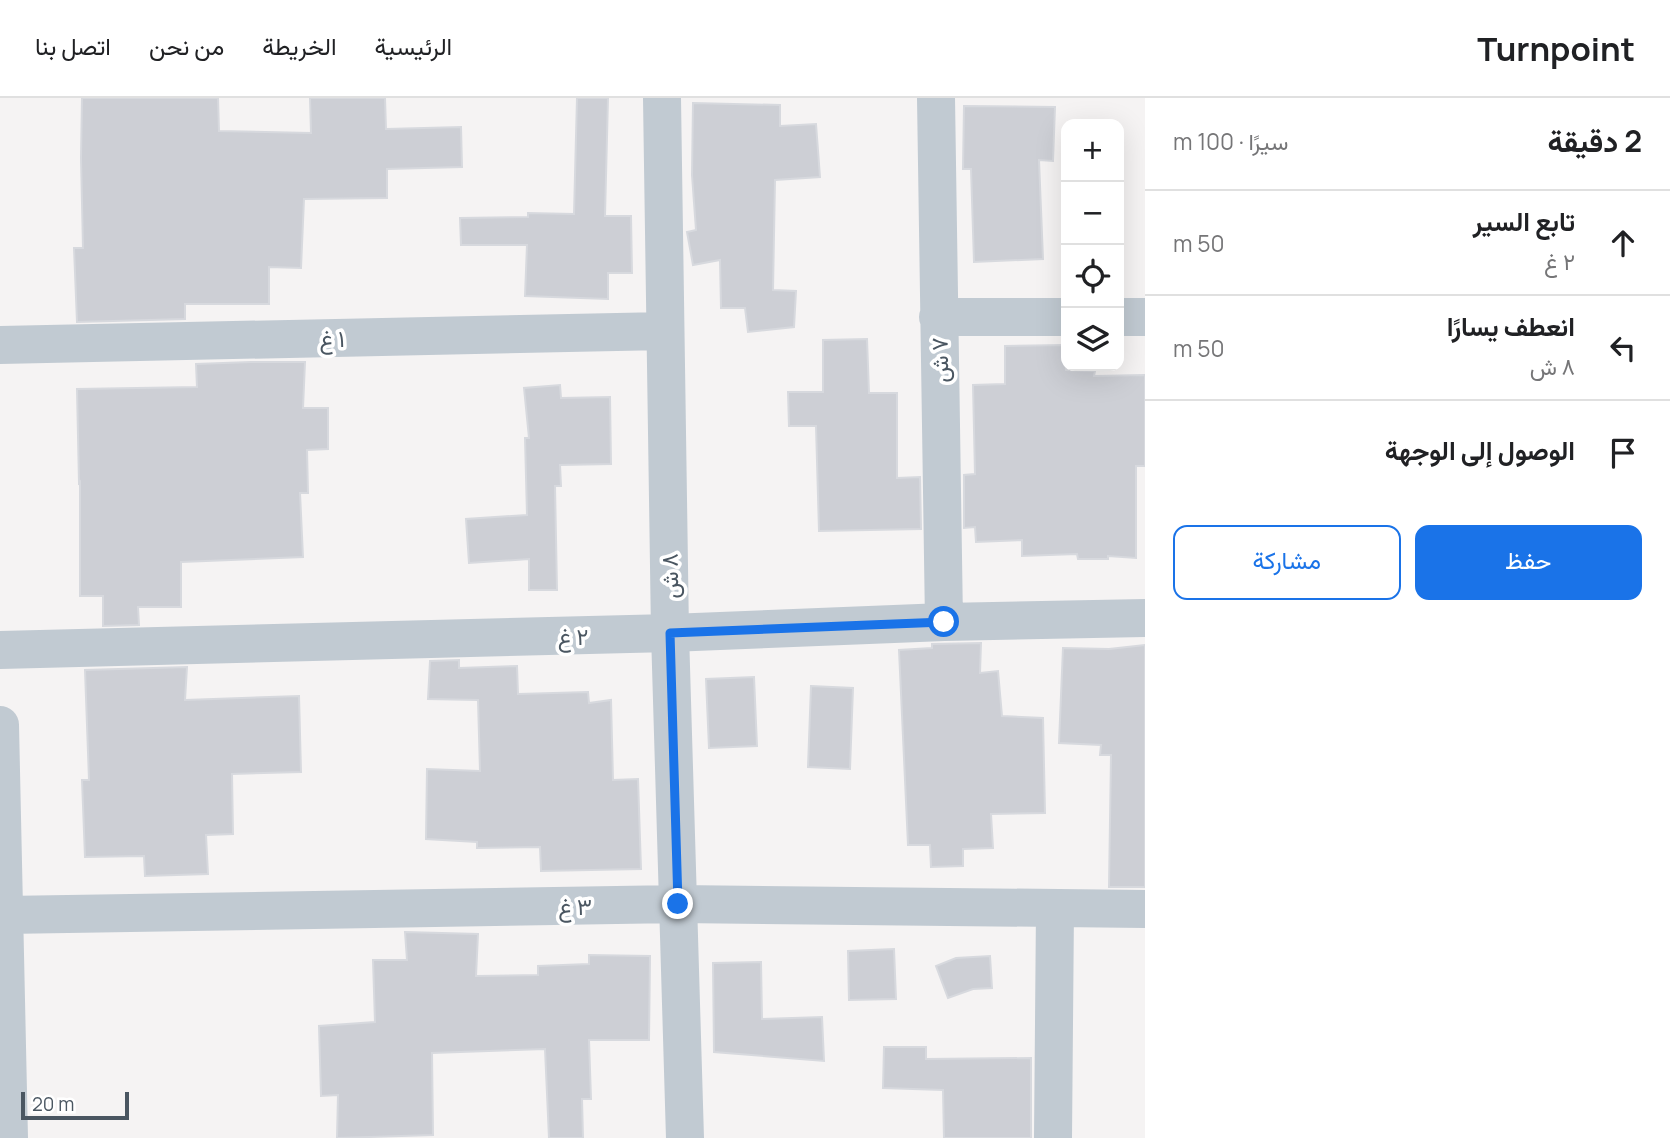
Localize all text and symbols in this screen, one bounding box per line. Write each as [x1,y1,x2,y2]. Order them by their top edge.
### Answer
text: Turnpoint [1477,26,1635,71]
text: اتصل بنا [35,29,111,62]
text: من نحن [149,29,224,62]
text: الخريطة [262,29,337,62]
text: الرئيسية [375,29,452,62]
map controls [1061,119,1124,371]
button: + [1061,119,1124,182]
text: 2 دقيقة [1547,120,1642,161]
text: سيرًا · 100 m [1173,125,1288,157]
button: − [1061,182,1124,245]
text: تابع السير [1473,203,1575,239]
icon: ahead [1604,224,1642,262]
text: 50 m [1173,227,1224,259]
button: locate [1061,245,1124,308]
text: ٢ غ [1544,245,1575,277]
button: layers [1061,308,1124,371]
text: انعطف يسارًا [1447,308,1575,344]
street label: ١ غ [319,322,345,355]
icon: left [1604,329,1642,367]
text: 50 m [1173,332,1224,364]
street label: ٧ ش [923,337,955,383]
text: ٨ ش [1530,350,1575,382]
text: الوصول إلى الوجهة [1385,432,1575,468]
icon: arrive [1604,434,1642,472]
button: مشاركة [1173,525,1401,600]
button: حفظ [1415,525,1642,600]
street label: ٨ ش [653,553,685,599]
route start [928,606,959,637]
street label: ٢ غ [557,620,589,653]
route end [662,888,693,919]
street label: ٣ غ [558,890,592,923]
scale bar [21,1089,130,1121]
text: 20 m [32,1091,74,1117]

